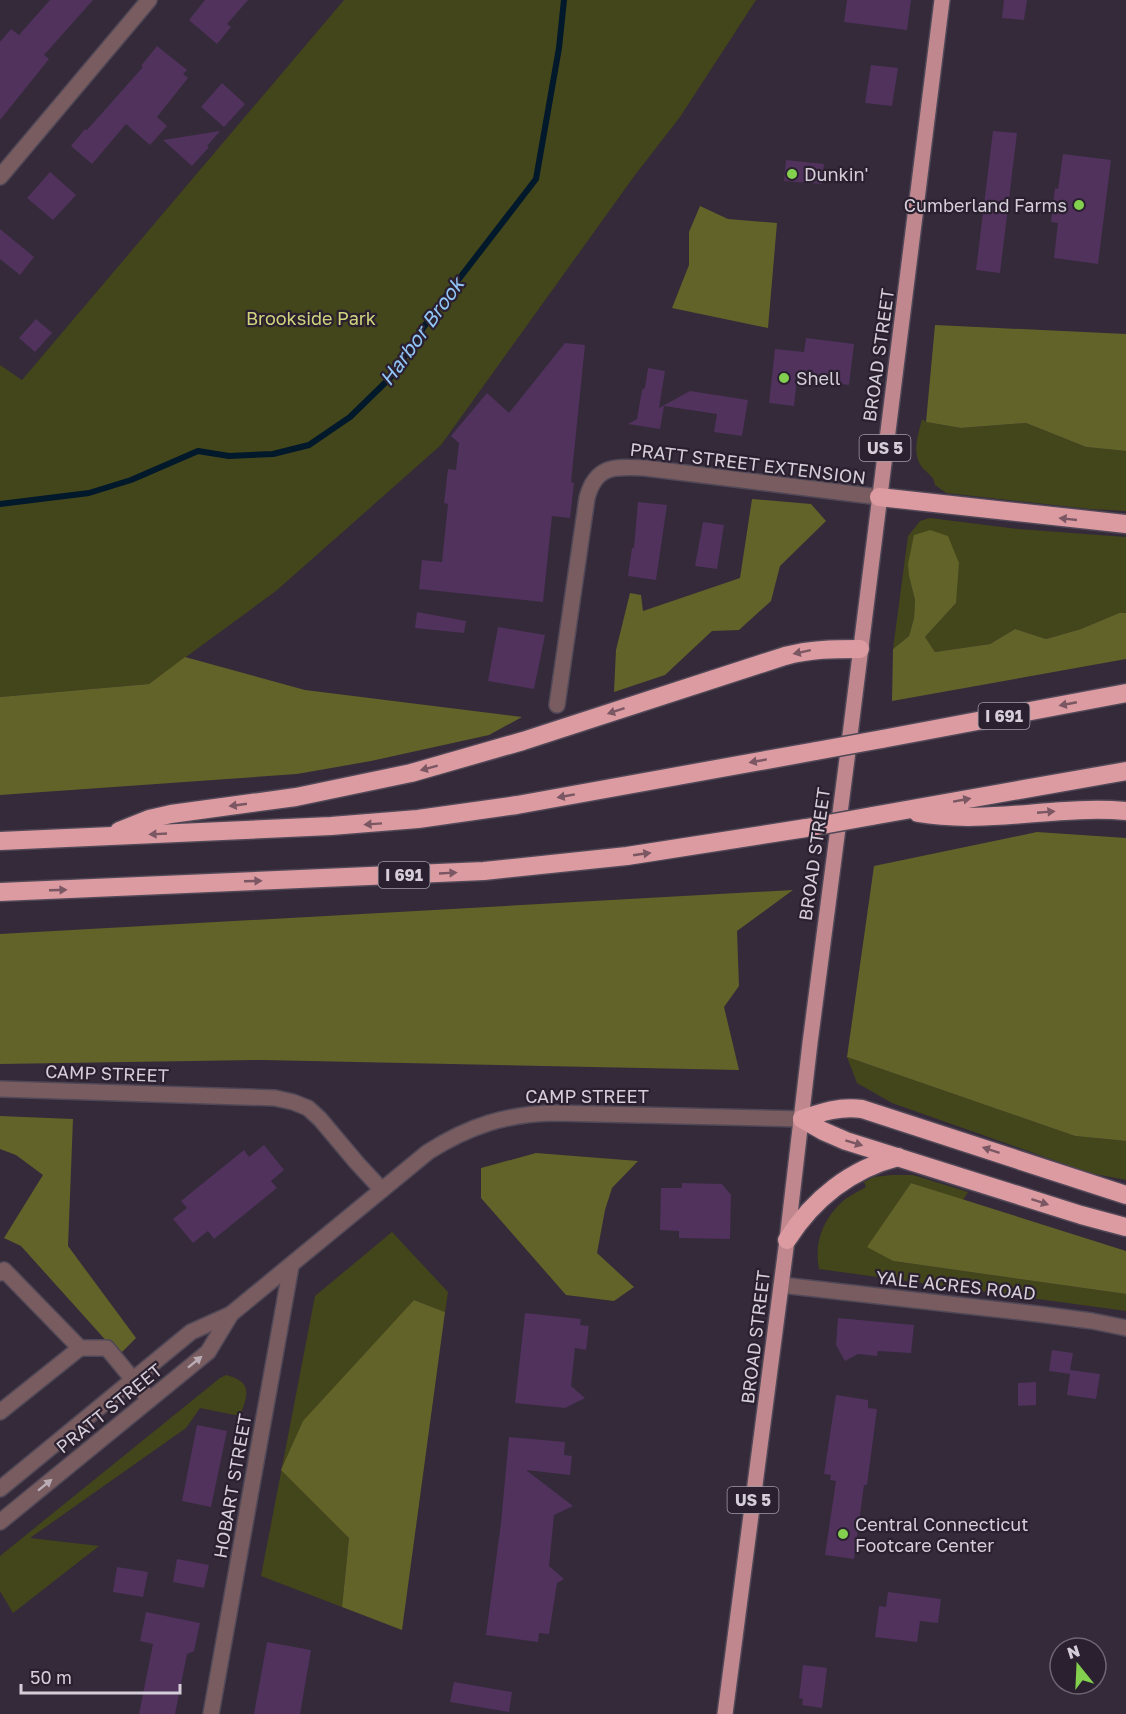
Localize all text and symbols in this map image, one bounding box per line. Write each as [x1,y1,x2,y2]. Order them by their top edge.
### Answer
place label: Dunkin' [804,163,868,185]
marker: Dunkin' [785,167,799,181]
place label: Cumberland Farms [904,194,1067,216]
marker: Cumberland Farms [1072,198,1086,212]
water label: Harbor Brook [374,270,470,390]
street label: BROAD STREET [858,287,898,423]
park label: Brookside Park [246,307,376,329]
place label: Shell [796,367,841,389]
marker: Shell [777,371,791,385]
road number: US 5 [860,435,910,461]
street label: PRATT STREET EXTENSION [629,438,867,488]
one-way arrow [1058,514,1077,524]
one-way arrow [792,648,811,657]
one-way arrow [1059,700,1078,709]
road number: I 691 [978,703,1030,729]
one-way arrow [607,707,625,716]
one-way arrow [749,757,768,766]
one-way arrow [420,763,439,773]
street label: BROAD STREET [794,786,834,922]
one-way arrow [557,792,576,801]
one-way arrow [953,795,972,804]
one-way arrow [229,801,248,810]
one-way arrow [1037,807,1056,817]
one-way arrow [364,819,383,828]
one-way arrow [148,829,167,839]
one-way arrow [633,849,652,859]
road number: I 691 [378,862,430,888]
one-way arrow [439,868,458,877]
one-way arrow [244,877,263,886]
one-way arrow [49,885,68,894]
street label: CAMP STREET [45,1060,169,1086]
street label: CAMP STREET [525,1085,649,1107]
one-way arrow [845,1139,863,1149]
one-way arrow [982,1145,1000,1154]
one-way arrow [1031,1198,1049,1207]
street label: YALE ACRES ROAD [875,1266,1037,1304]
street label: BROAD STREET [736,1269,774,1405]
one-way arrow [187,1357,202,1369]
street label: PRATT STREET [51,1358,167,1458]
street label: HOBART STREET [208,1412,256,1560]
one-way arrow [37,1478,53,1491]
road number: US 5 [728,1487,778,1513]
place label: Central Connecticut Footcare Center [855,1513,1028,1556]
marker: Central Connecticut Footcare Center [836,1527,850,1541]
north arrow [1048,1636,1108,1696]
text: N [1064,1640,1082,1663]
scale bar [21,1657,180,1695]
text: 50 m [30,1666,72,1688]

